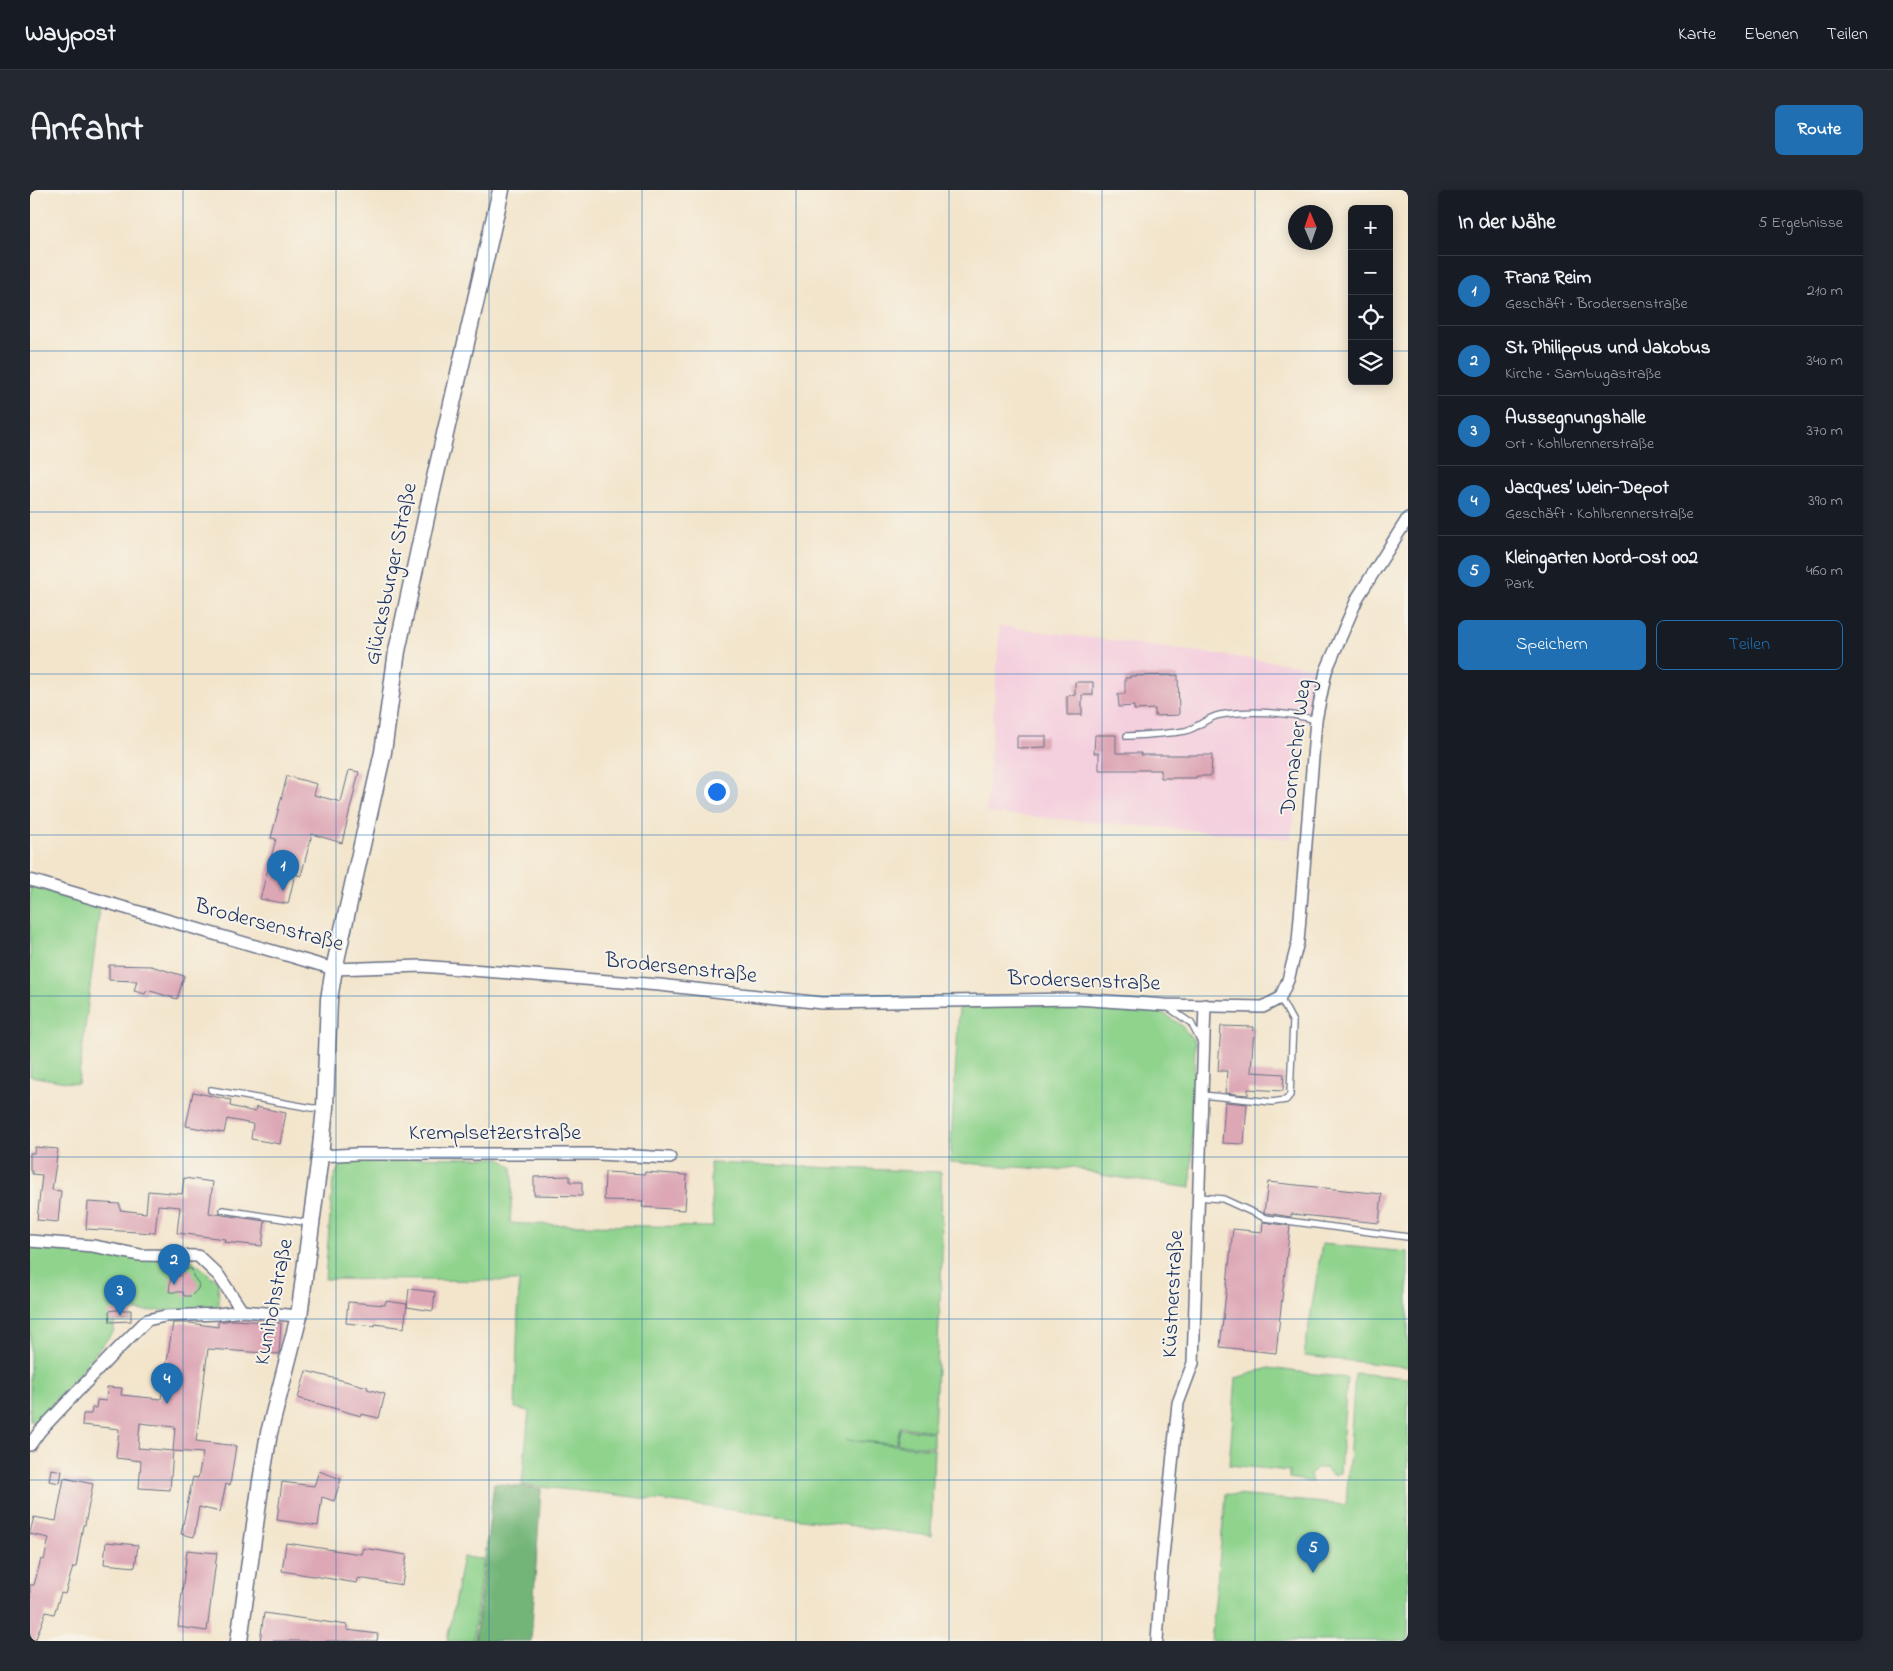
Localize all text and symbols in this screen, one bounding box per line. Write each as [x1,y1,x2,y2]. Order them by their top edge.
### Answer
text: Waypost [25,17,116,52]
text: Karte [1678,22,1716,48]
text: Ebenen [1744,22,1798,48]
text: Teilen [1826,22,1868,48]
text: Anfahrt [30,105,143,156]
button: Route [1775,105,1863,155]
north arrow [1288,205,1333,250]
map controls [1348,205,1393,385]
button: + [1348,205,1393,250]
text: In der Nähe [1458,208,1556,238]
text: 5 Ergebnisse [1758,211,1843,235]
button: − [1348,250,1393,295]
text: Franz Reim [1505,265,1591,292]
text: 1 [1471,279,1477,303]
text: 210 m [1807,279,1843,303]
text: Geschäft · Brodersenstraße [1505,292,1688,316]
button: locate [1348,295,1393,340]
text: St. Philippus und Jakobus [1505,335,1710,362]
button: layers [1348,340,1393,385]
text: 2 [1470,349,1478,373]
text: 340 m [1806,349,1843,373]
text: Kirche · Sambugastraße [1505,362,1661,386]
text: Aussegnungshalle [1505,405,1646,432]
text: 3 [1471,419,1477,443]
text: 370 m [1806,419,1843,443]
text: Ort · Kohlbrennerstraße [1505,432,1654,456]
text: Jacques’ Wein-Depot [1505,475,1669,502]
street label: Glücksburger Straße [357,480,428,668]
text: 4 [1471,489,1477,513]
text: 390 m [1808,489,1843,513]
text: Geschäft · Kohlbrennerstraße [1505,502,1694,526]
text: Kleingarten Nord-Ost 002 [1505,545,1698,572]
text: 5 [1469,559,1479,583]
text: 460 m [1806,559,1843,583]
text: Park [1505,572,1534,596]
button: Speichern [1458,620,1646,670]
button: Teilen [1656,620,1843,670]
street label: Dornacher Weg [1273,677,1322,818]
your location [704,779,730,805]
pin: 1 [267,850,299,891]
street label: Brodersenstraße [190,891,347,961]
street label: Brodersenstraße [602,945,759,993]
street label: Brodersenstraße [1006,963,1161,1001]
street label: Kremplsetzerstraße [409,1118,581,1150]
street label: Küstnerstraße [1155,1229,1193,1359]
street label: Kunihohstraße [247,1236,303,1368]
pin: 2 [158,1244,190,1285]
pin: 3 [104,1275,136,1316]
pin: 4 [151,1363,183,1404]
pin: 5 [1297,1532,1329,1573]

